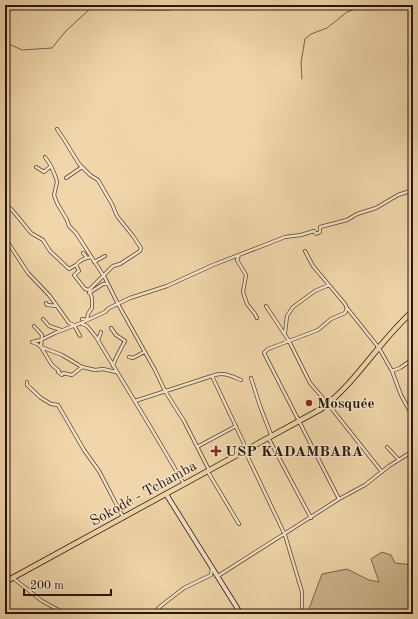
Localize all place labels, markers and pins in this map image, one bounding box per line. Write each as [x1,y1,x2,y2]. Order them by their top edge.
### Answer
place label: Mosquée [317,397,375,412]
marker: Mosquée [304,398,314,408]
marker: USP KADAMBARA [210,445,222,457]
place label: USP KADAMBARA [225,445,363,460]

